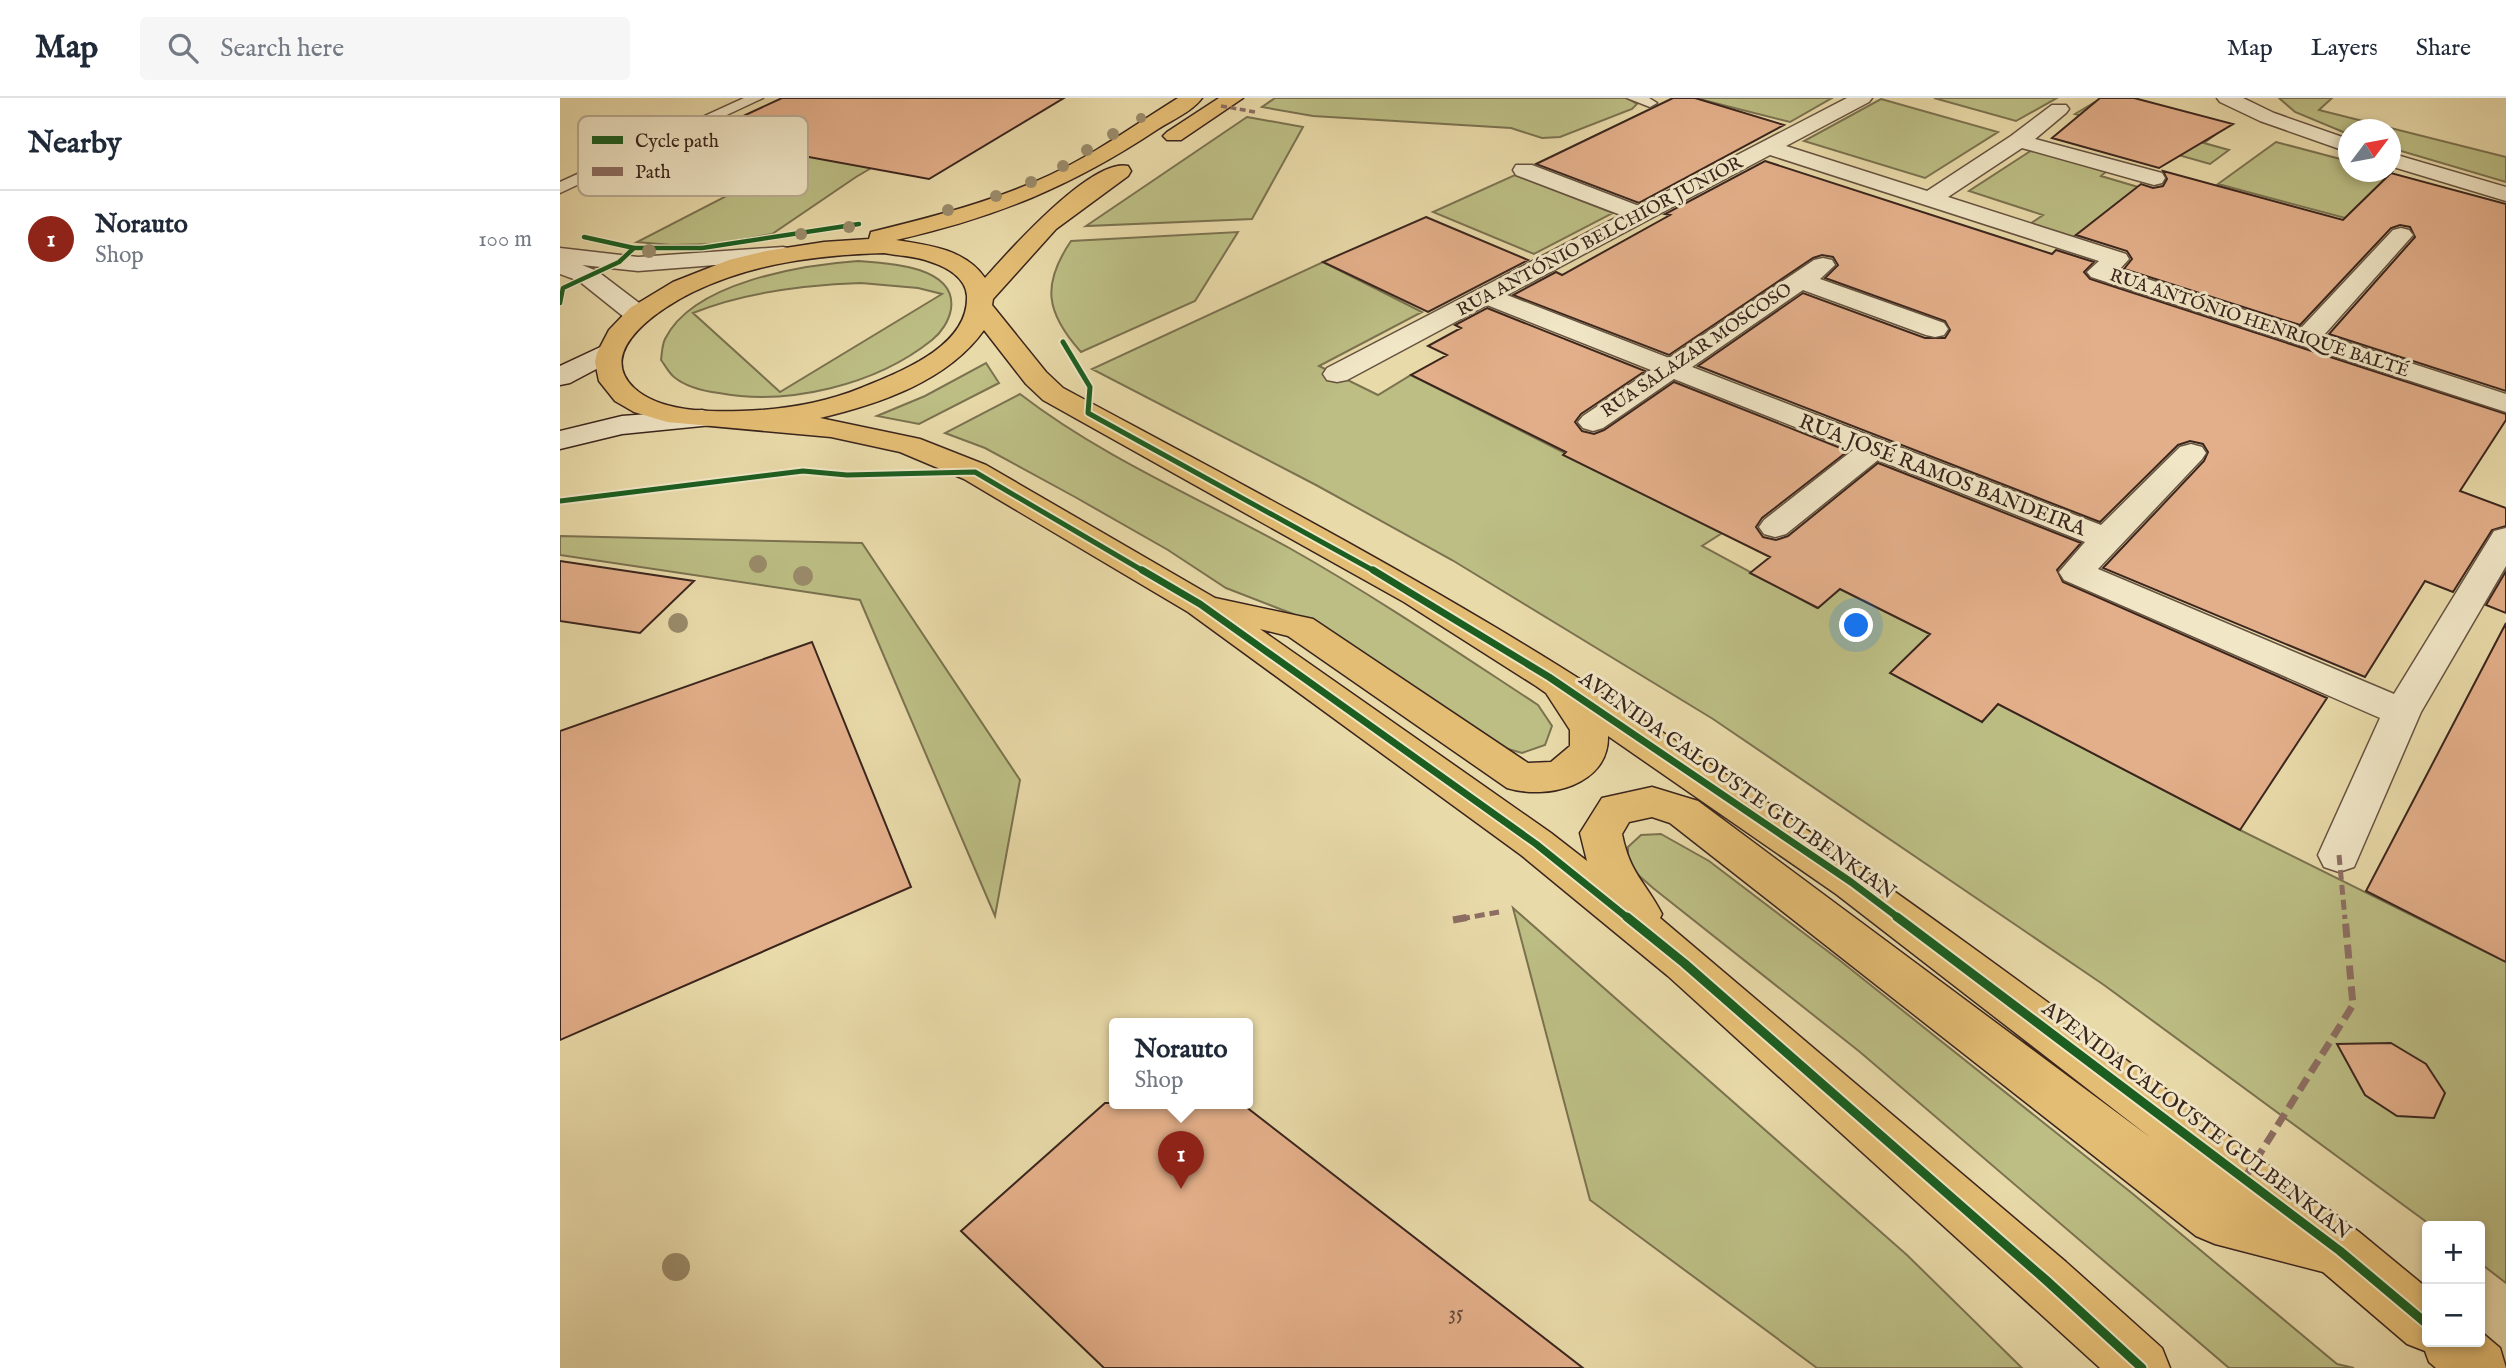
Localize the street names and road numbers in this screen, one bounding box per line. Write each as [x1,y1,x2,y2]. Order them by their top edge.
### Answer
street label: RUA ANTÓNIO BELCHIOR JUNIOR [1452,149,1748,322]
street label: RUA ANTÓNIO HENRIQUE BALTÉ [2106,263,2412,383]
street label: RUA SALAZAR MOSCOSO [1597,278,1797,423]
street label: RUA JOSÉ RAMOS BANDEIRA [1795,408,2090,544]
street label: AVENIDA CALOUSTE GULBENKIAN [1573,665,1901,906]
street label: AVENIDA CALOUSTE GULBENKIAN [2035,995,2356,1246]

